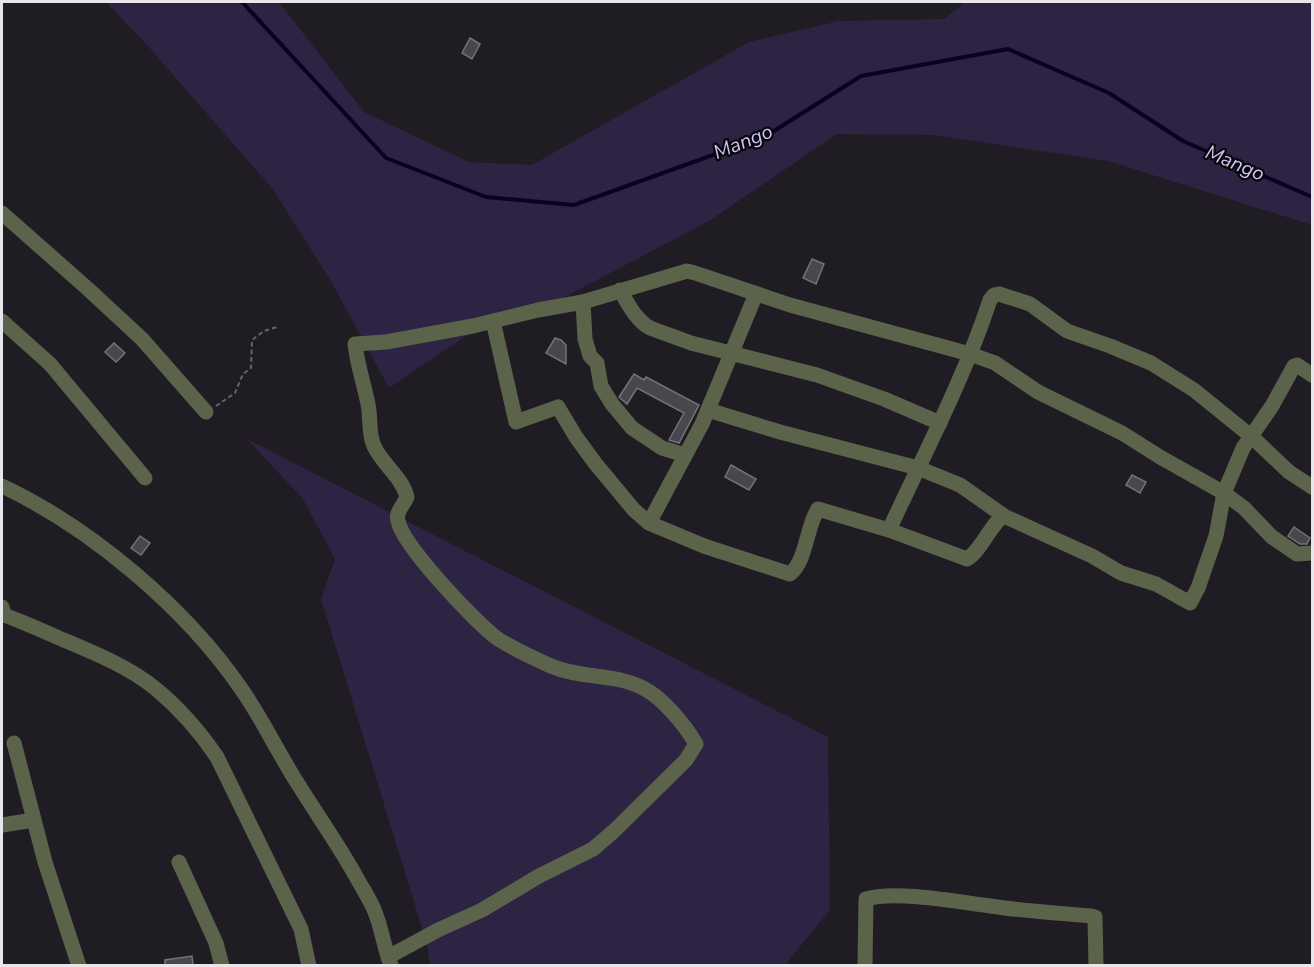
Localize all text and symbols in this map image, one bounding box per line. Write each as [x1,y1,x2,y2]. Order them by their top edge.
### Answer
water label: Mango [709,118,777,166]
water label: Mango [1201,138,1269,188]

